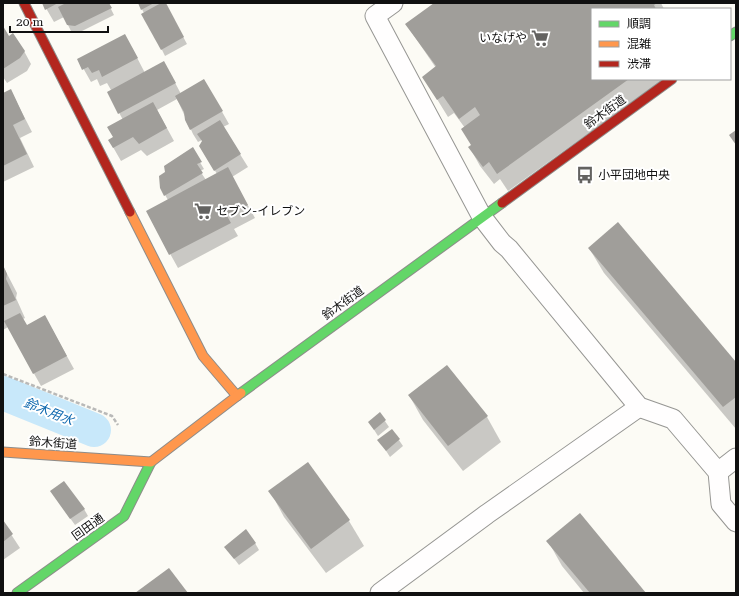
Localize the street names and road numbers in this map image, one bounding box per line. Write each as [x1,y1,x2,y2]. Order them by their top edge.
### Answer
street label: 鈴木街道 [581,92,629,132]
street label: 鈴木街道 [319,283,367,323]
street label: 鈴木街道 [29,434,77,452]
street label: 回田通 [69,511,107,543]

